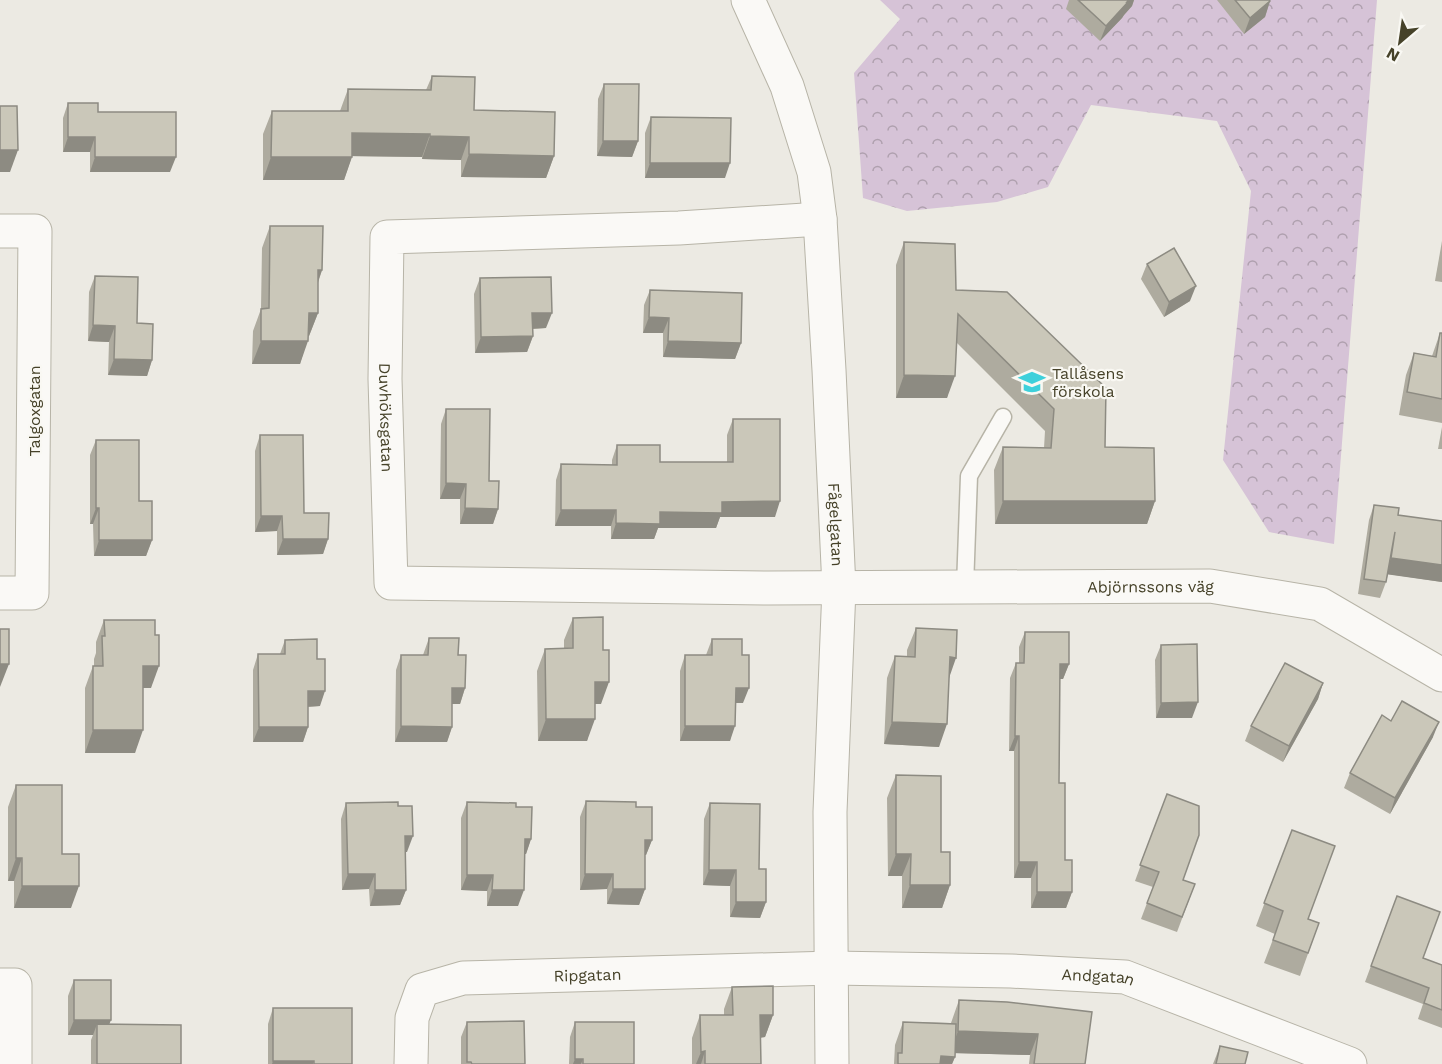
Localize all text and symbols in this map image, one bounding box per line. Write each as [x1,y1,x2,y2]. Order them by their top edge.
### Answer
north arrow [1370,12,1430,72]
text: N [1383,43,1403,66]
street label: Duvhöksgatan [375,363,397,473]
place label: Tallåsens förskola [1052,364,1124,401]
street label: Talgoxgatan [25,365,44,457]
school or university icon: Tallåsens förskola [1017,367,1047,397]
street label: Fågelgatan [824,482,847,567]
street label: Abjörnssons väg [1087,577,1214,597]
street label: Ripgatan [553,965,622,986]
street label: Andgatan [1061,965,1138,990]

